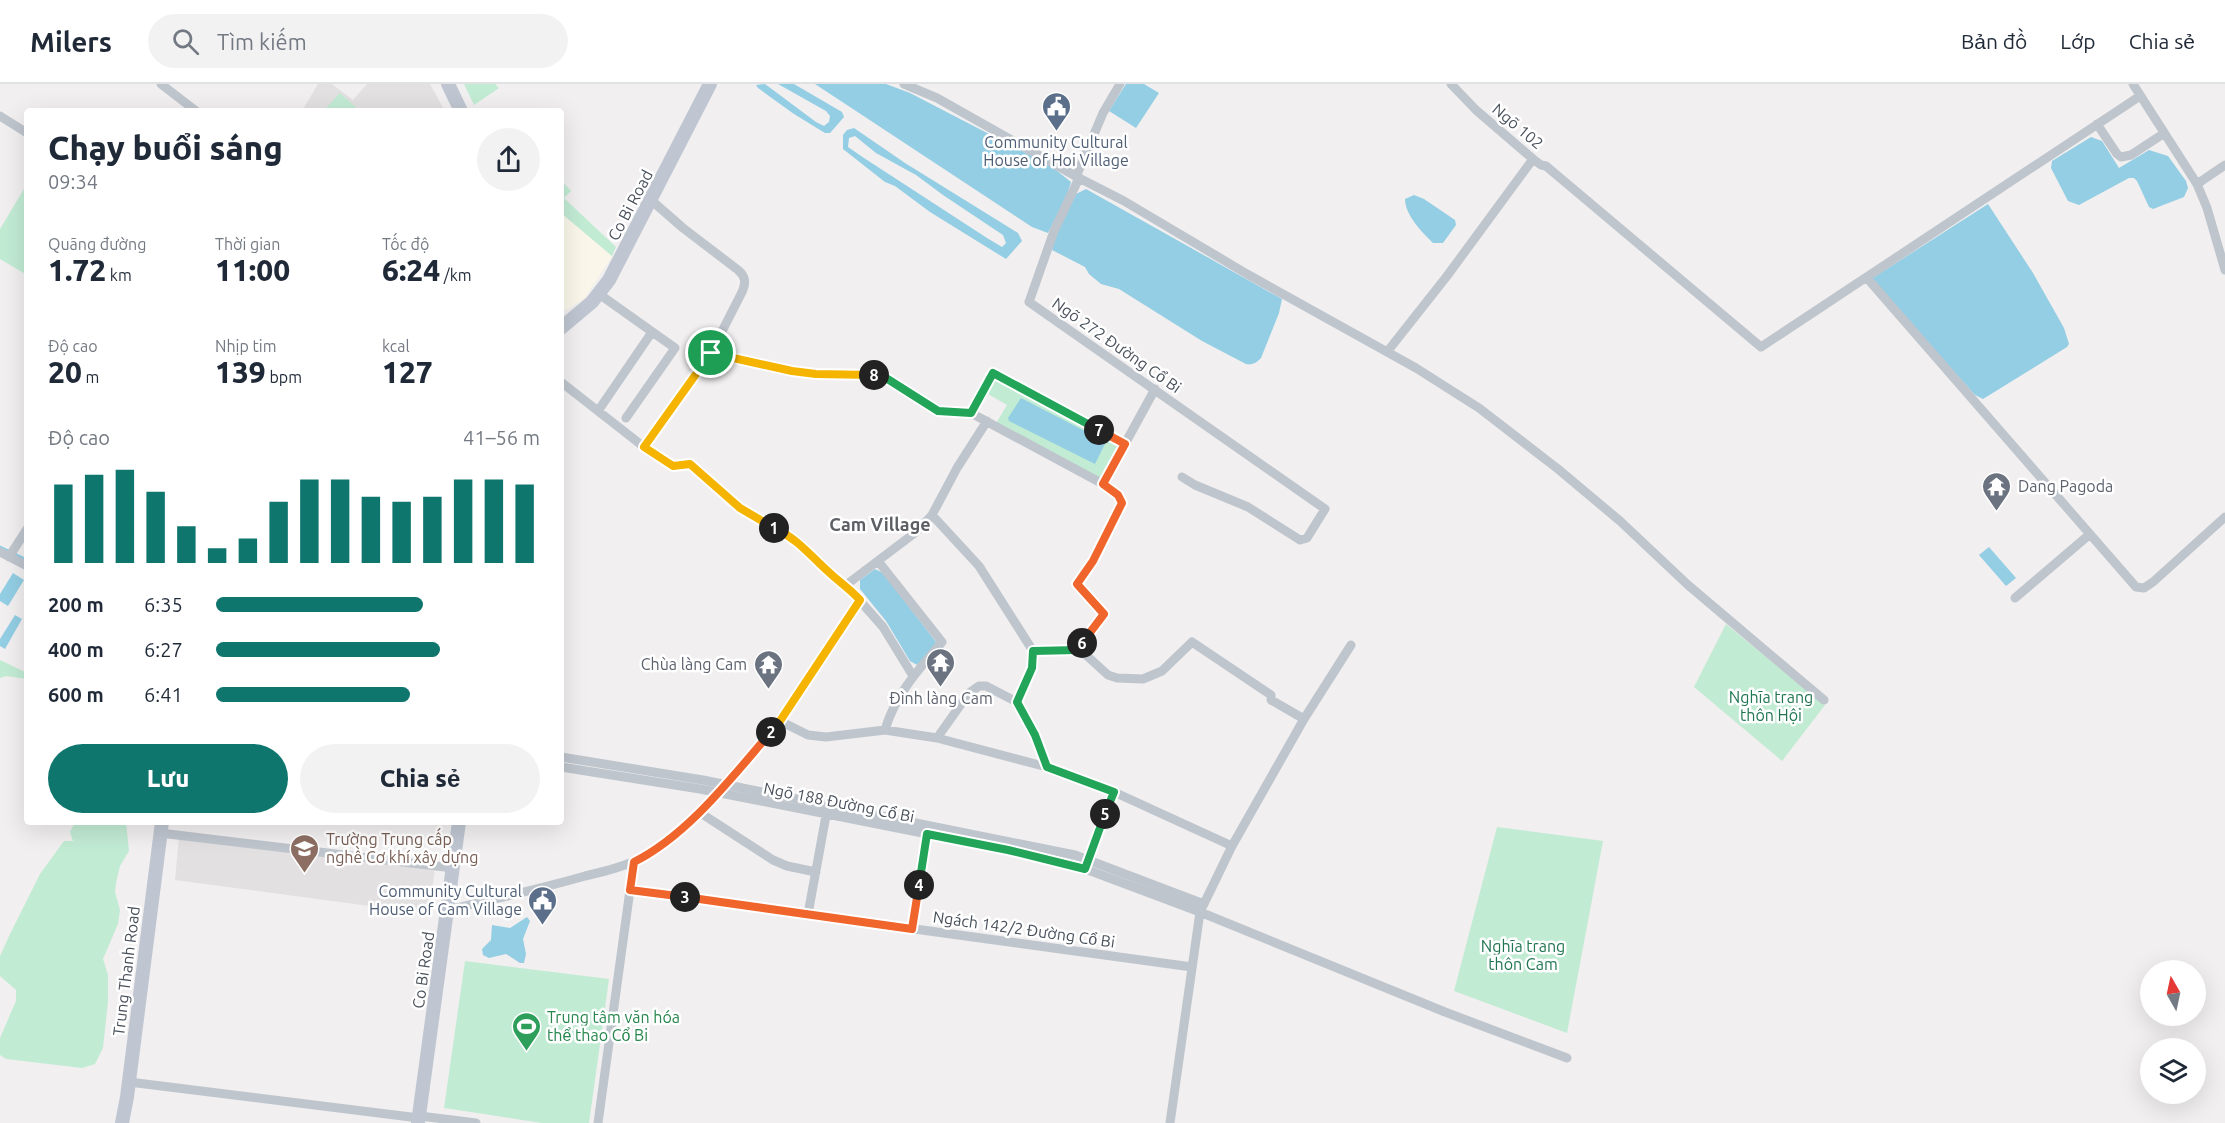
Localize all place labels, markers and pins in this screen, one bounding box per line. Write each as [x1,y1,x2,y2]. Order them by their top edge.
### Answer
public building icon: Community Cultural House of Hoi Village [1040,91,1072,133]
place label: Community Cultural House of Hoi Village [983,133,1129,169]
pin [685,327,736,378]
pin: 8 [859,360,889,390]
pin: 7 [1084,415,1114,445]
temple icon: Dang Pagoda [1981,470,2013,512]
place label: Dang Pagoda [2018,477,2113,495]
pin: 1 [759,513,789,543]
pin: 6 [1067,628,1097,658]
temple icon: Đình làng Cam [925,646,957,688]
temple icon: Chùa làng Cam [752,648,784,690]
place label: Chùa làng Cam [641,655,747,673]
place label: Đình làng Cam [889,689,993,707]
pin: 2 [756,717,786,747]
pin: 5 [1090,799,1120,829]
place label: Trường Trung cấp nghề Cơ khí xây dựng [326,827,478,866]
school or university icon: Trường Trung cấp nghề Cơ khí xây dựng [289,832,321,874]
pin: 4 [904,870,934,900]
place label: Community Cultural House of Cam Village [369,882,522,918]
pin: 3 [670,882,700,912]
public building icon: Community Cultural House of Cam Village [527,884,559,926]
place label: Trung tâm văn hóa thể thao Cổ Bi [547,1008,680,1044]
sports icon: Trung tâm văn hóa thể thao Cổ Bi [510,1010,542,1052]

